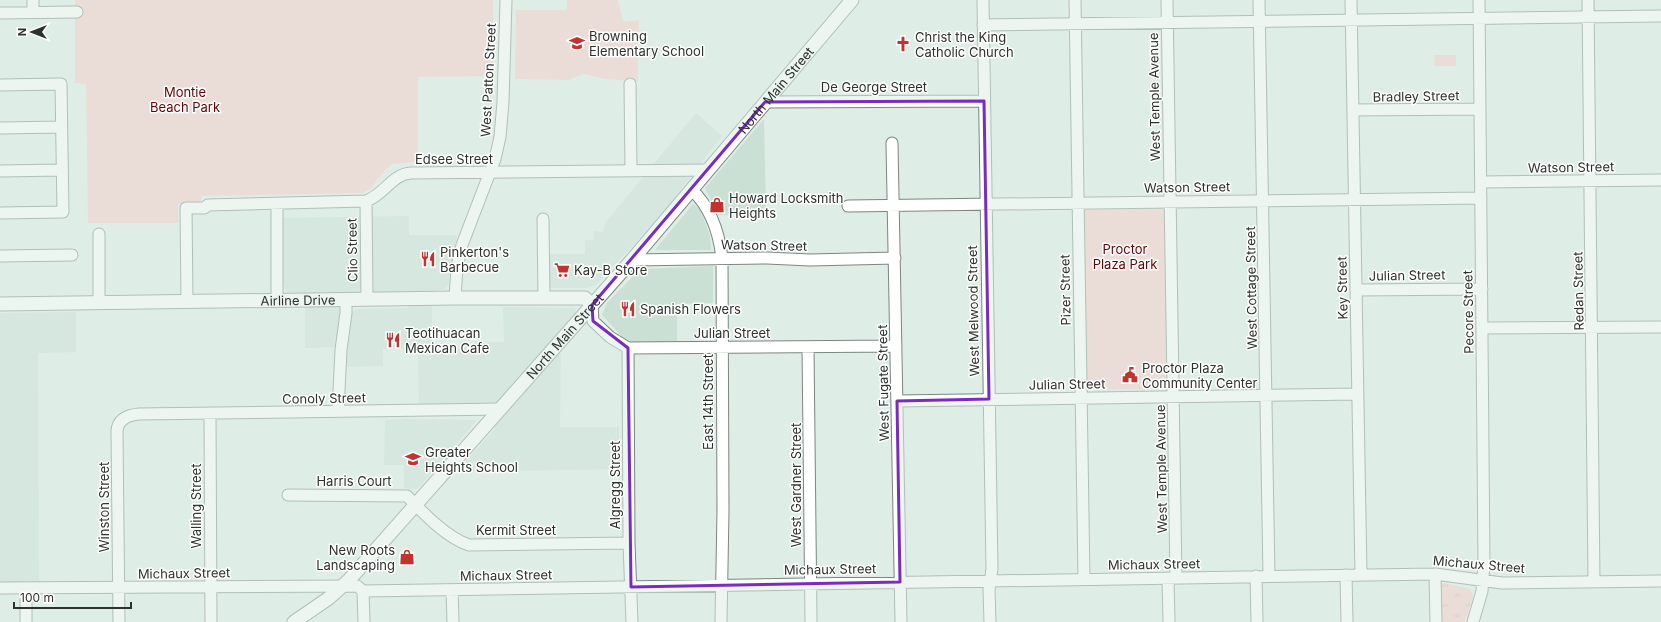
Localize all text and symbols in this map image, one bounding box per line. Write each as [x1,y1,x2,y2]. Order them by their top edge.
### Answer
north arrow [12,12,52,52]
street label: West Patton Street [477,23,499,137]
text: N [15,28,29,36]
place label: Browning Elementary School [589,28,704,59]
place label: Christ the King Catholic Church [915,29,1014,60]
street label: West Temple Avenue [1145,32,1163,162]
school or university icon: Browning Elementary School [568,34,586,52]
church icon: Christ the King Catholic Church [894,35,912,53]
street label: North Main Street [735,44,817,137]
street label: De George Street [821,79,927,95]
park label: Montie Beach Park [150,84,220,115]
street label: Bradley Street [1372,87,1460,105]
street label: Edsee Street [415,151,493,167]
street label: Watson Street [1528,158,1614,176]
street label: Watson Street [1144,178,1230,196]
place label: Howard Locksmith Heights [729,190,844,221]
shop icon: Howard Locksmith Heights [708,196,726,214]
street label: Clio Street [343,218,361,282]
street label: West Cottage Street [1242,226,1260,350]
street label: Watson Street [721,236,807,254]
park label: Proctor Plaza Park [1093,241,1157,272]
place label: Pinkerton's Barbecue [440,244,509,275]
street label: West Melwood Street [964,245,982,377]
restaurant icon: Pinkerton's Barbecue [419,250,437,268]
street label: Redan Street [1569,251,1587,331]
street label: Pizer Street [1056,254,1074,326]
street label: Key Street [1333,256,1351,320]
supermarket icon: Kay-B Store [553,261,571,279]
place label: Kay-B Store [574,262,647,278]
street label: Julian Street [1368,266,1446,284]
street label: Pecore Street [1459,270,1477,354]
street label: North Main Street [523,290,607,382]
street label: Airline Drive [260,292,336,309]
restaurant icon: Spanish Flowers [619,300,637,318]
place label: Spanish Flowers [640,301,741,317]
street label: West Fugate Street [874,324,892,442]
place label: Teotihuacan Mexican Cafe [405,325,489,356]
street label: Julian Street [694,325,770,341]
restaurant icon: Teotihuacan Mexican Cafe [384,331,402,349]
street label: East 14th Street [700,354,716,450]
place label: Proctor Plaza Community Center [1142,360,1258,391]
public building icon: Proctor Plaza Community Center [1121,366,1139,384]
street label: Julian Street [1028,375,1106,393]
street label: Conoly Street [282,389,366,407]
street label: West Temple Avenue [1152,404,1170,534]
street label: West Gardner Street [788,423,804,547]
street label: Algregg Street [607,441,623,529]
place label: Greater Heights School [425,444,518,475]
school or university icon: Greater Heights School [404,450,422,468]
street label: Winston Street [96,462,112,552]
street label: Walling Street [188,464,204,548]
street label: Harris Court [316,473,392,489]
street label: Kermit Street [476,522,556,538]
place label: New Roots Landscaping [316,542,395,573]
shop icon: New Roots Landscaping [398,548,416,566]
street label: Michaux Street [1432,552,1526,576]
street label: Michaux Street [1108,555,1200,573]
street label: Michaux Street [784,560,876,578]
street label: Michaux Street [138,564,230,582]
street label: Michaux Street [460,566,552,584]
scale bar [14,584,131,610]
text: 100 m [20,590,54,605]

